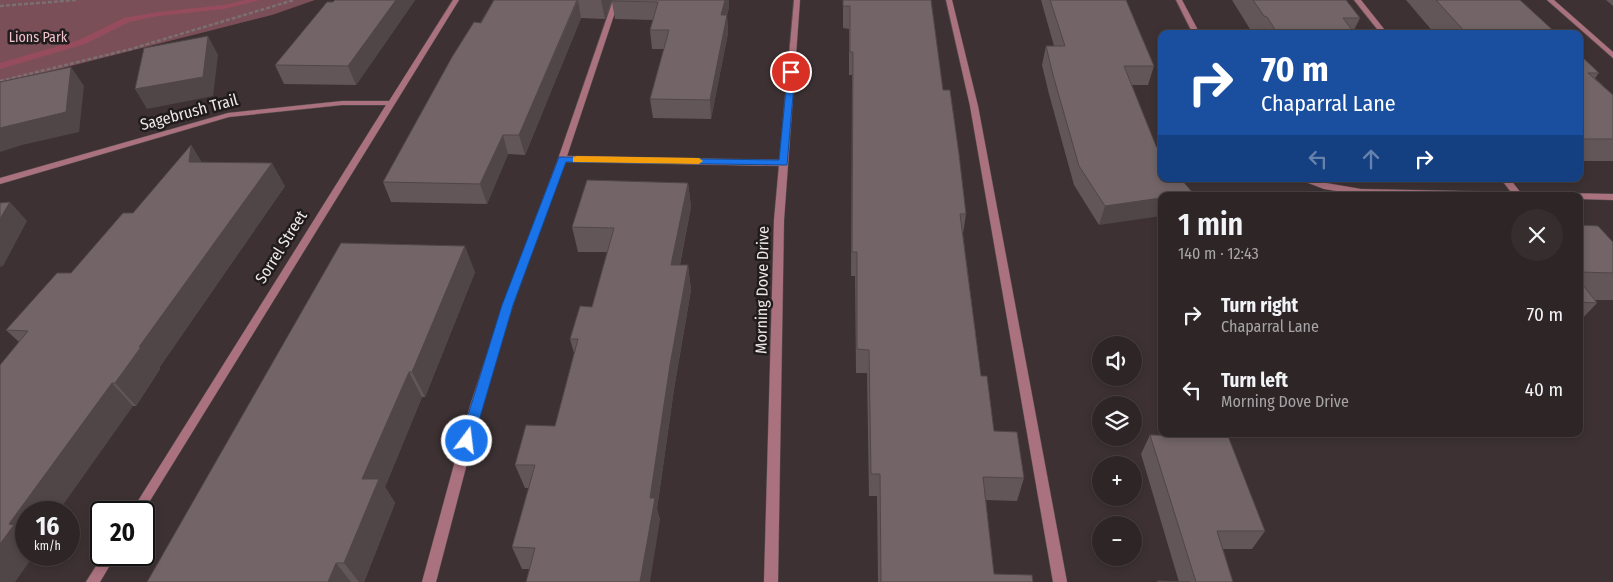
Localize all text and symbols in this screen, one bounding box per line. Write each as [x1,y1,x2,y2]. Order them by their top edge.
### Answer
park label: Lions Park [9,29,68,46]
text: 70 m [1261,48,1329,90]
icon: right [1178,50,1243,115]
pin [770,51,812,93]
icon: arrive [777,58,805,86]
street label: Sagebrush Trail [138,90,240,134]
text: Chaparral Lane [1261,90,1396,117]
icon: left [1304,145,1332,173]
icon: ahead [1357,145,1385,173]
icon: right [1410,145,1438,173]
street label: Sorrel Street [251,206,311,287]
text: 1 min [1178,207,1243,243]
button: close [1511,209,1563,261]
street label: Morning Dove Drive [751,226,773,354]
text: 140 m · 12:43 [1178,244,1259,263]
text: Turn right [1221,294,1298,317]
icon: right [1178,301,1206,329]
text: 70 m [1527,303,1563,326]
text: Chaparral Lane [1221,317,1319,336]
map controls [1092,336,1142,566]
button: sound [1092,336,1142,386]
text: Turn left [1221,369,1288,392]
icon: left [1178,376,1206,404]
text: 40 m [1525,378,1563,401]
text: Morning Dove Drive [1221,392,1349,411]
button: layers [1092,396,1142,446]
position arrow [440,414,492,466]
button: + [1092,456,1142,506]
speed limit sign: 20 [90,501,155,566]
text: 16 [36,512,59,542]
button: − [1092,516,1142,566]
text: km/h [34,539,61,553]

